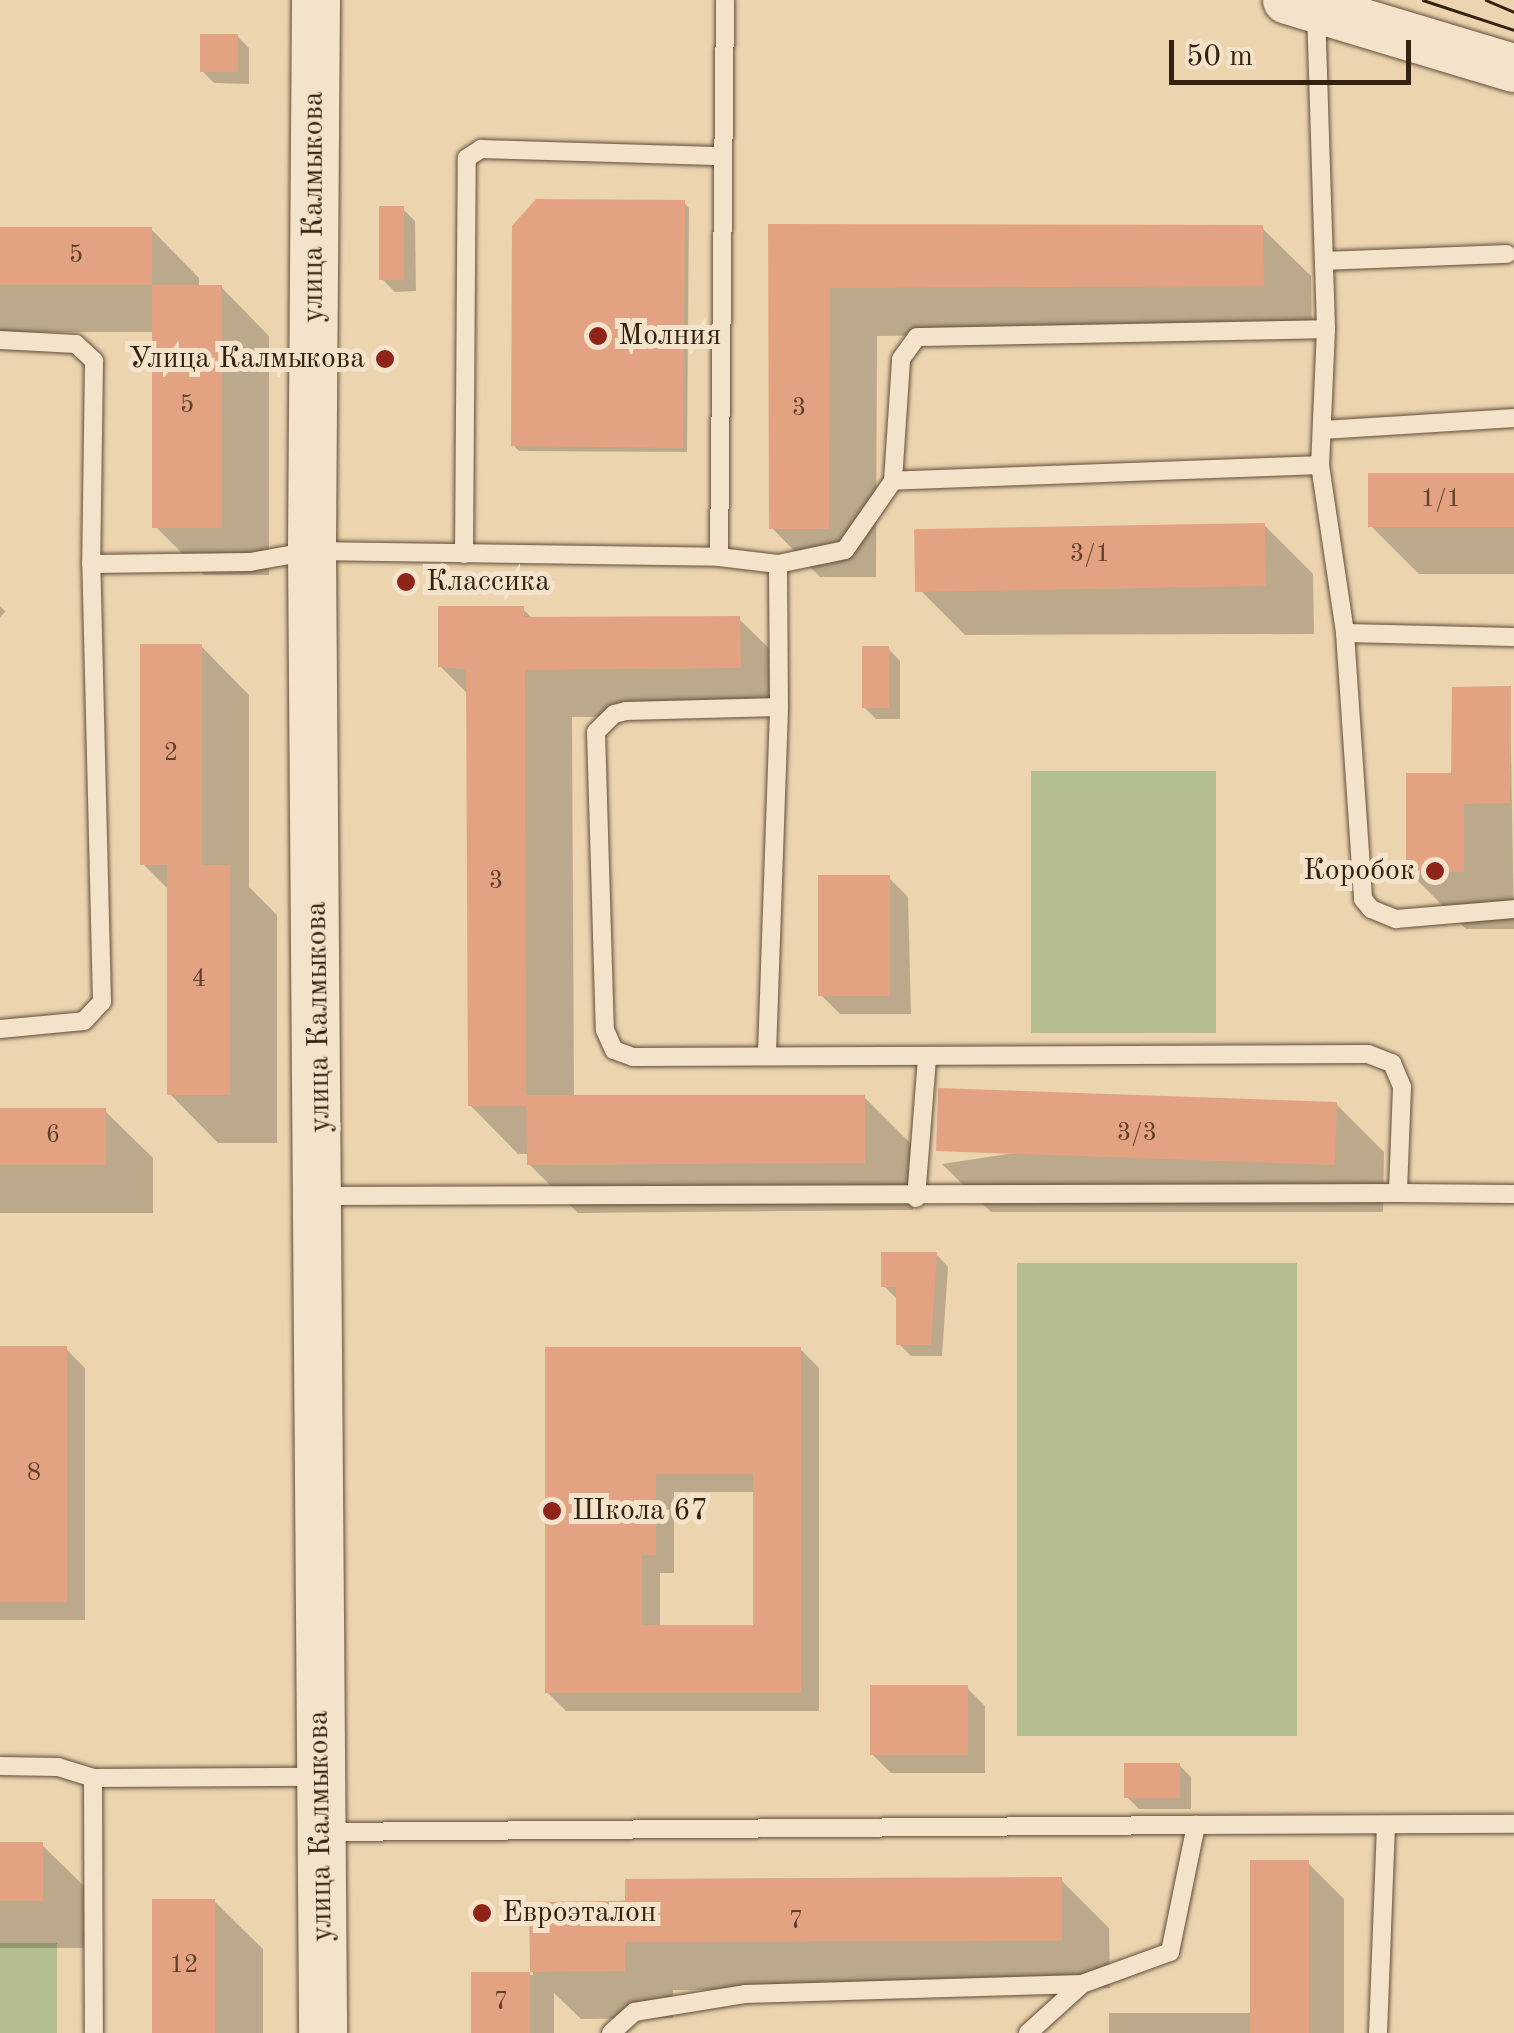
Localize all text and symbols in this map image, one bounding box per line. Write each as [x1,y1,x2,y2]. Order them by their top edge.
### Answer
scale bar [1174,20,1416,82]
text: 50 m [1186,42,1253,72]
street label: улица Калмыкова [296,91,332,323]
house number: 5 [69,241,83,271]
place label: Молния [618,318,721,354]
marker: Молния [587,325,609,347]
place label: Улица Калмыкова [129,341,365,377]
marker: Улица Калмыкова [374,348,396,370]
house number: 5 [180,391,194,421]
house number: 3 [792,394,806,424]
house number: 1/1 [1421,485,1461,515]
house number: 3/1 [1070,540,1110,570]
place label: Классика [426,564,550,600]
marker: Классика [395,571,417,593]
house number: 2 [164,739,178,769]
place label: Коробок [1303,853,1415,889]
marker: Коробок [1424,860,1446,882]
house number: 3 [489,867,503,897]
street label: улица Калмыкова [299,901,339,1133]
house number: 4 [192,965,206,995]
house number: 3/3 [1117,1119,1157,1149]
house number: 6 [46,1121,60,1151]
house number: 8 [27,1459,41,1489]
place label: Школа 67 [572,1493,708,1529]
marker: Школа 67 [541,1500,563,1522]
street label: улица Калмыкова [301,1710,341,1942]
place label: Евроэталон [502,1895,656,1931]
marker: Евроэталон [471,1902,493,1924]
house number: 7 [789,1907,803,1937]
house number: 12 [170,1951,198,1981]
house number: 7 [494,1988,508,2018]

